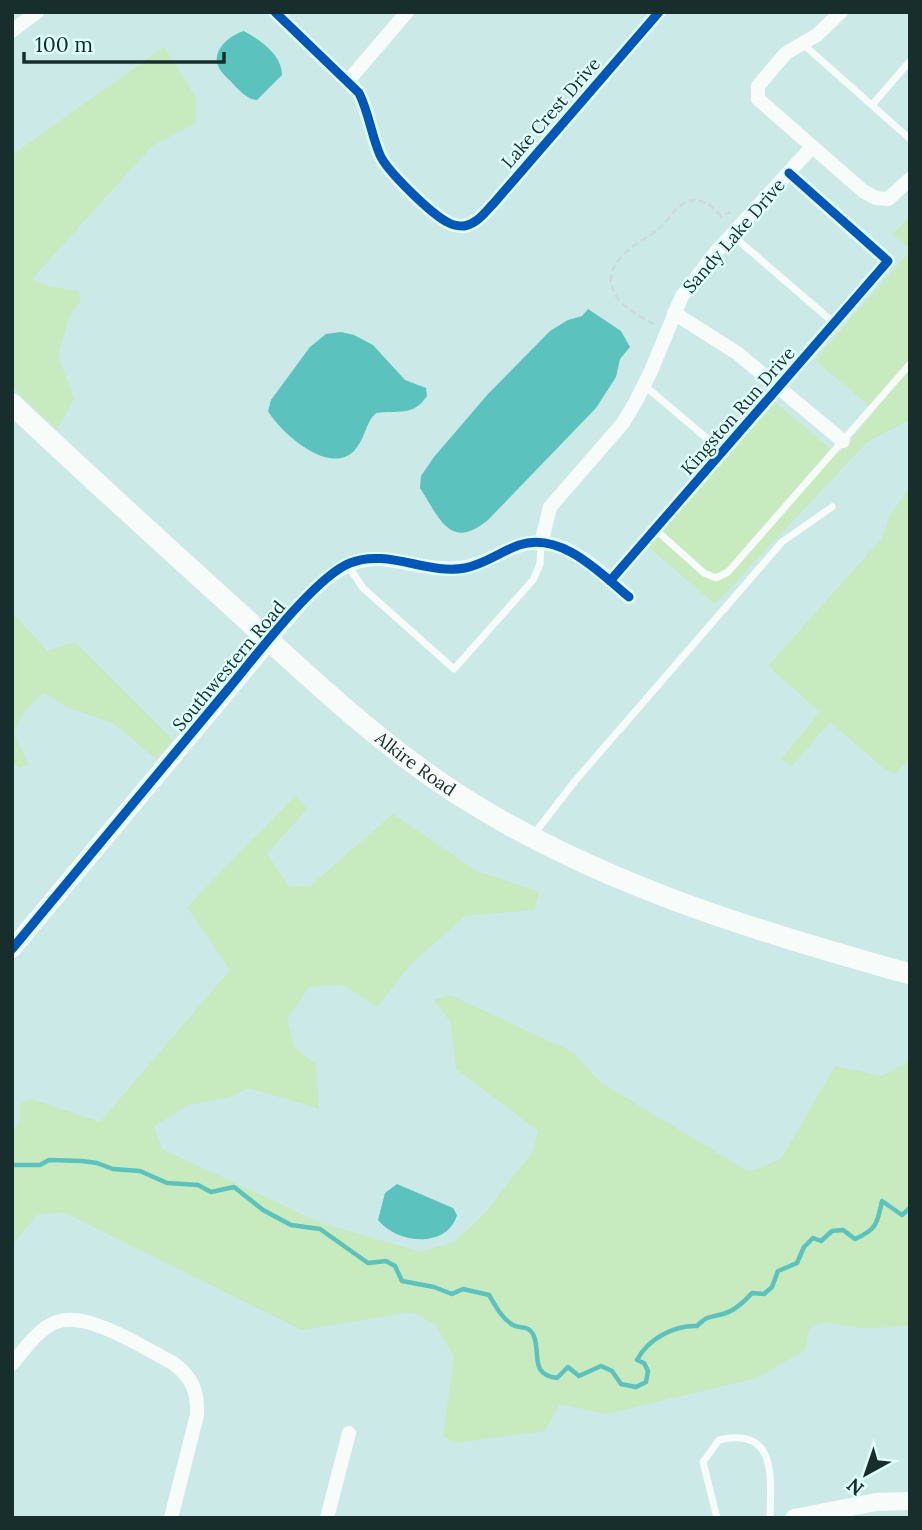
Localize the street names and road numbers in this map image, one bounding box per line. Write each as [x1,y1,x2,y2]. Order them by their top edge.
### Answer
street label: Lake Crest Drive [496,52,605,173]
street label: Sandy Lake Drive [678,173,790,298]
street label: Kingston Run Drive [676,342,800,480]
street label: Southwestern Road [167,596,290,736]
street label: Alkire Road [370,726,461,801]

